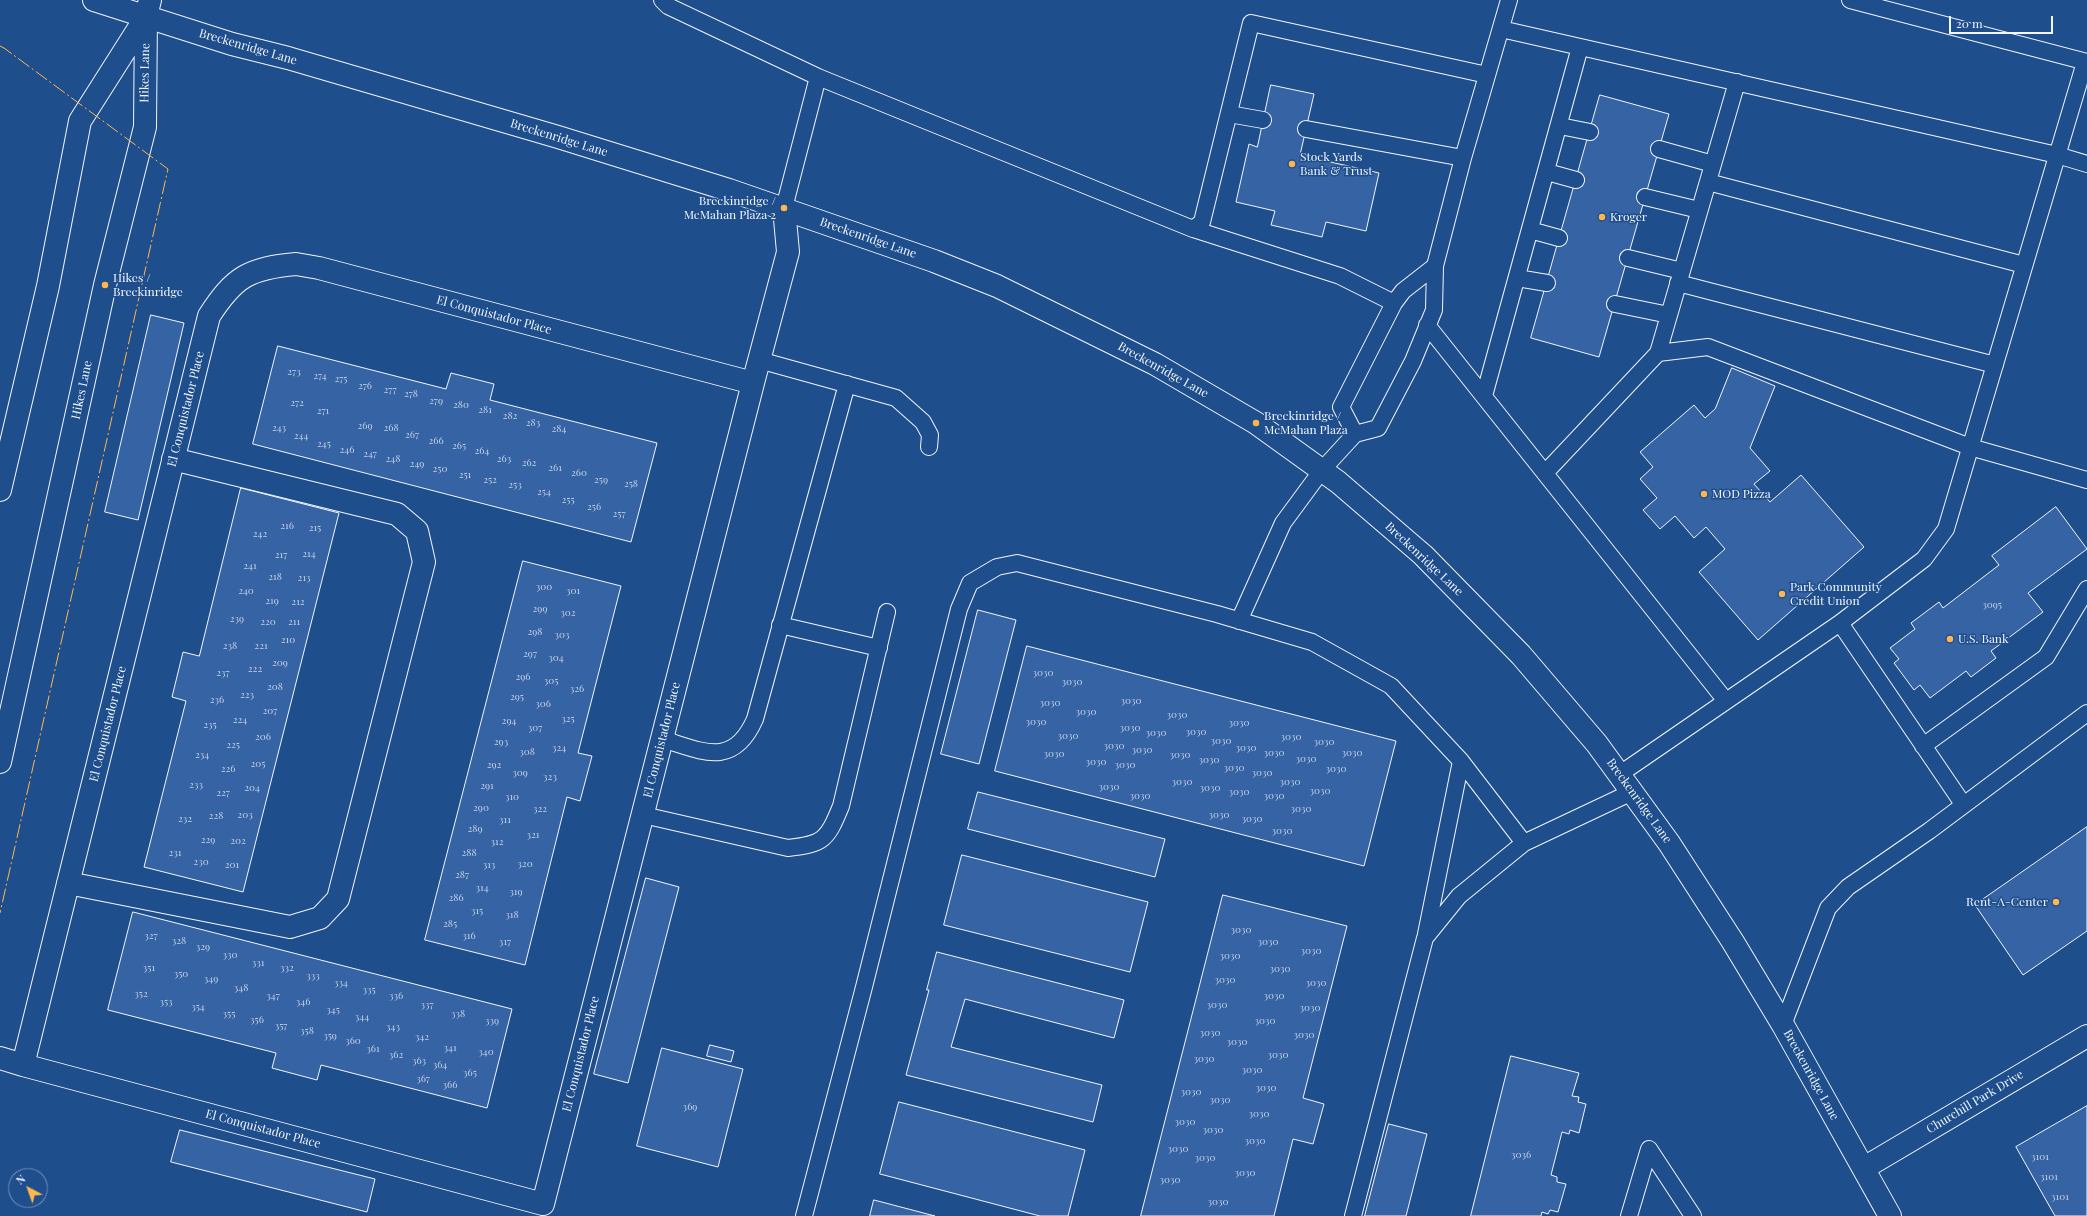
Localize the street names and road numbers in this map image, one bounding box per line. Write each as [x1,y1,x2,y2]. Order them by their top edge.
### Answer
street label: Breckenridge Lane [197,26,299,68]
street label: Hikes Lane [137,43,153,103]
street label: Breckenridge Lane [508,116,610,160]
street label: Breckenridge Lane [818,215,918,261]
street label: El Conquistador Place [435,293,553,337]
street label: Breckenridge Lane [1115,339,1211,401]
street label: El Conquistador Place [165,350,207,468]
street label: Hikes Lane [69,359,95,421]
street label: Breckenridge Lane [1382,519,1466,599]
street label: El Conquistador Place [87,665,129,783]
street label: El Conquistador Place [641,681,683,799]
street label: Breckenridge Lane [1603,756,1675,846]
street label: El Conquistador Place [560,995,602,1113]
street label: Breckenridge Lane [1780,1027,1842,1123]
street label: Churchill Park Drive [1924,1067,2026,1137]
street label: El Conquistador Place [204,1107,322,1151]

